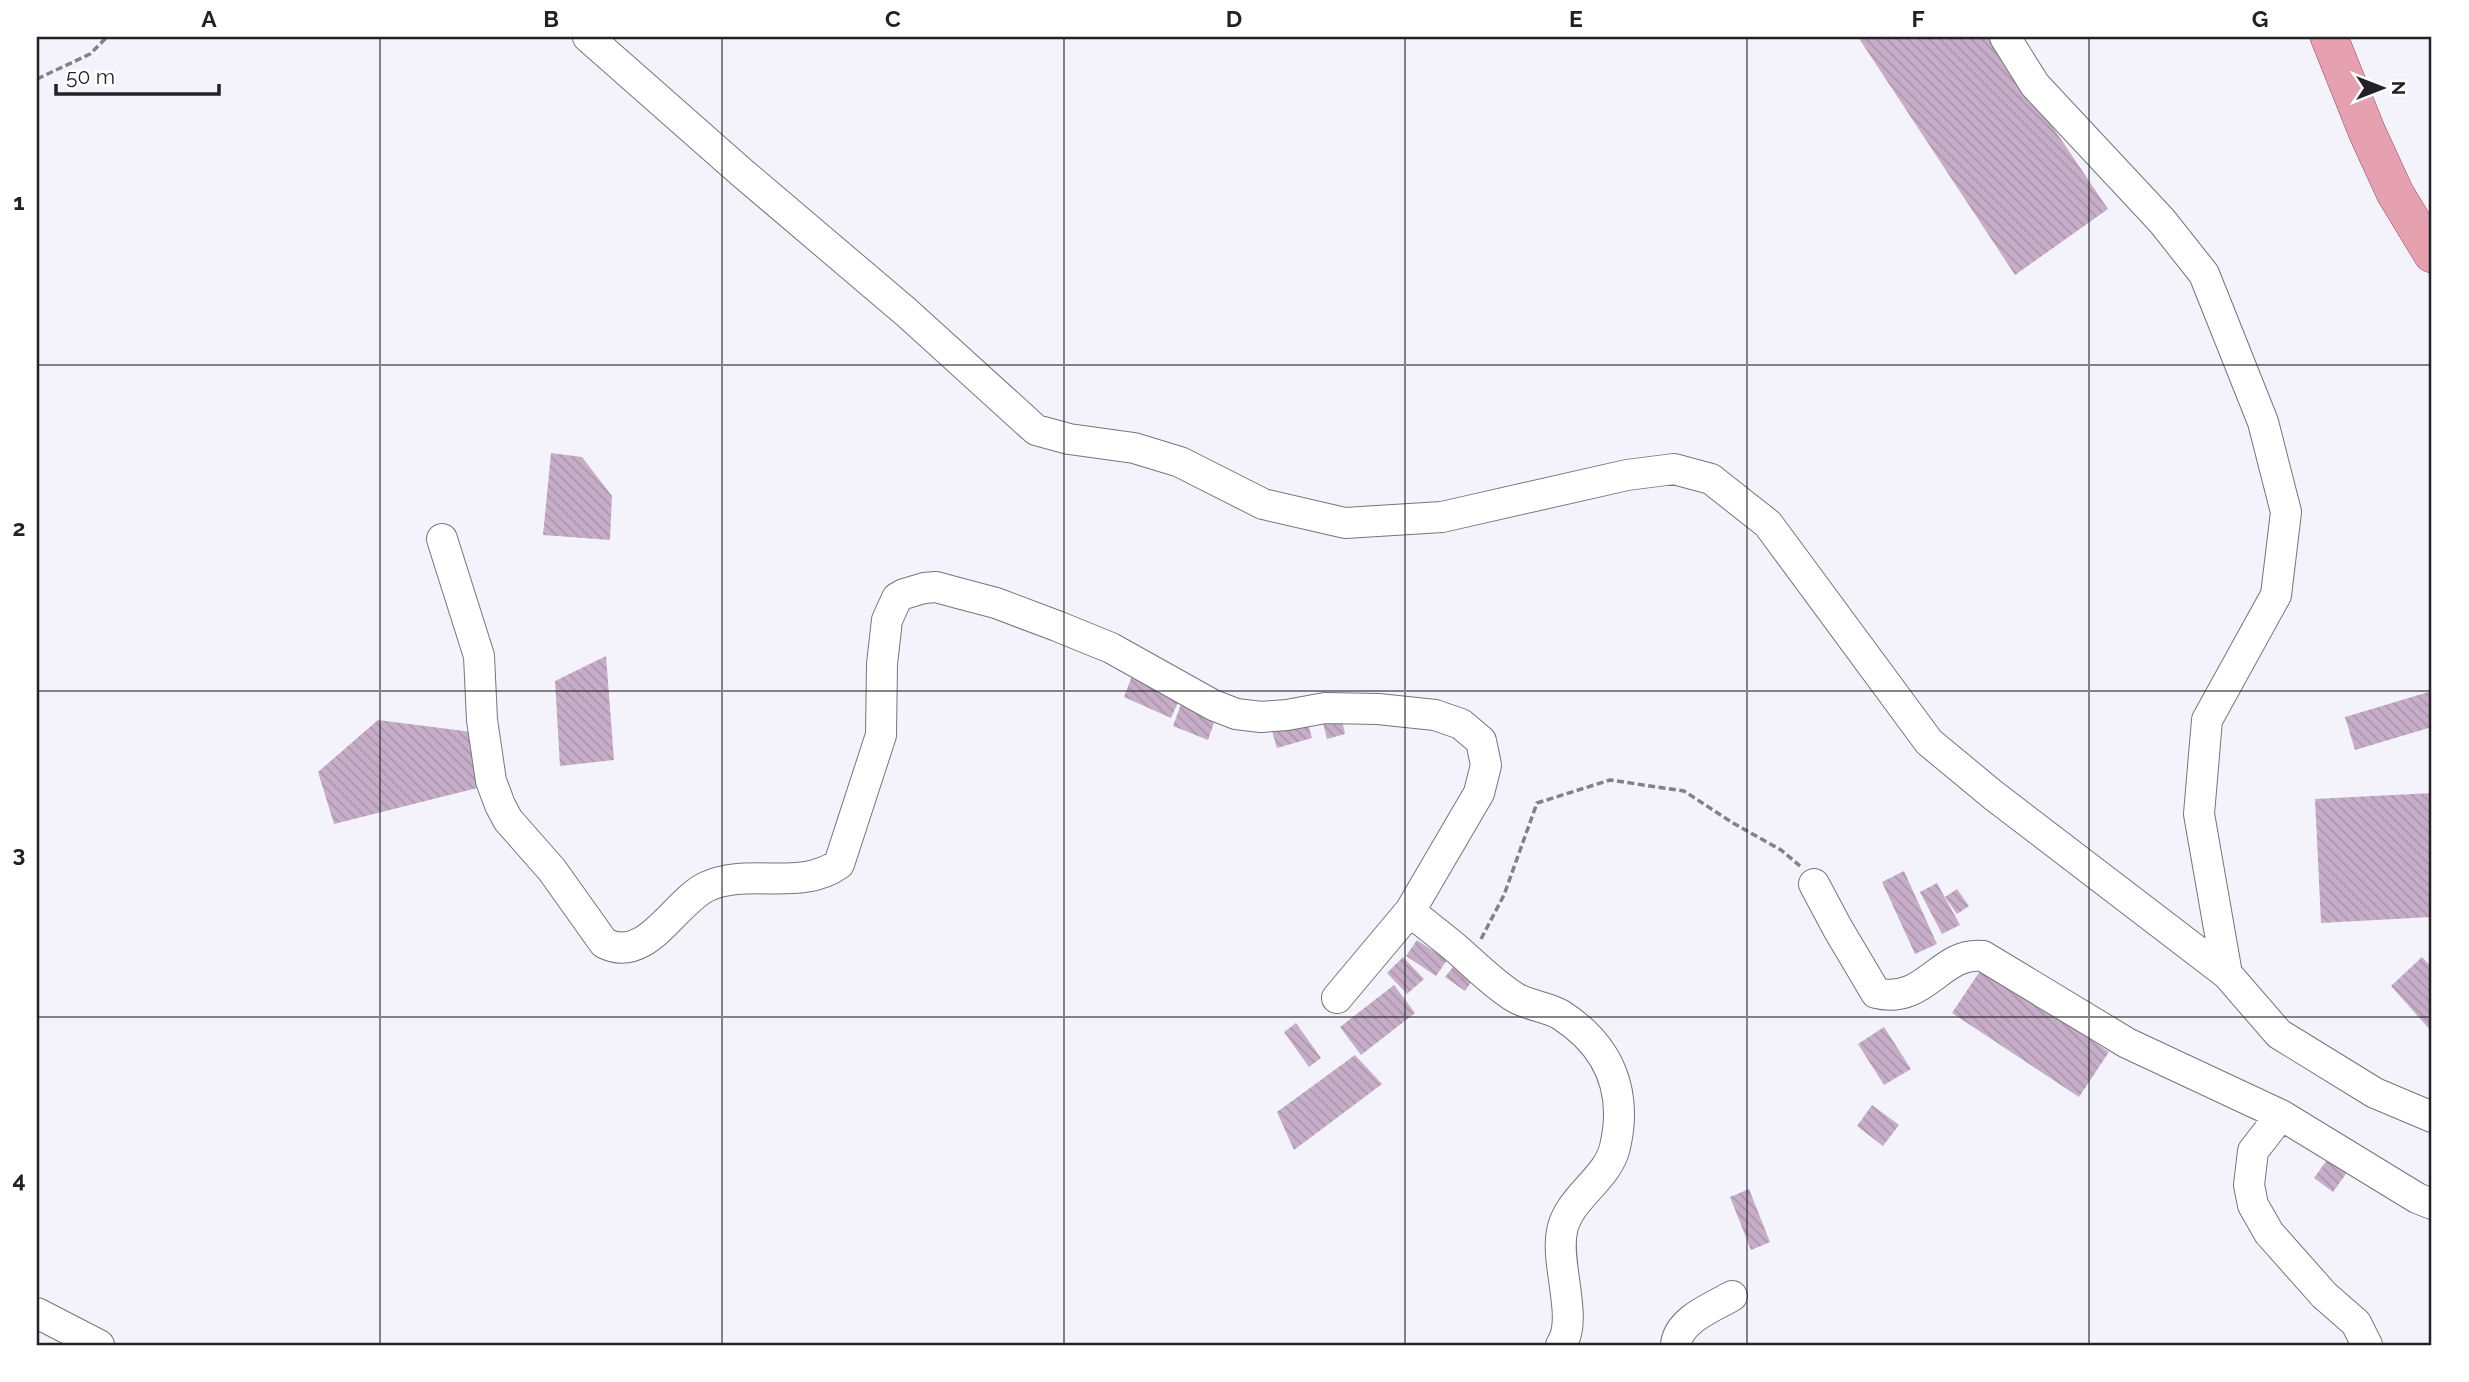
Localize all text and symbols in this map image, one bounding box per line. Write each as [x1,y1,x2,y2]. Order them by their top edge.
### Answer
text: A [201,5,217,32]
text: B [543,5,559,32]
text: C [885,5,901,32]
text: D [1226,5,1242,32]
text: E [1569,5,1583,32]
text: F [1911,5,1925,32]
text: G [2252,5,2268,32]
scale bar [56,52,219,96]
north arrow [2346,52,2416,122]
text: 50 m [66,64,115,89]
text: N [2388,81,2410,95]
text: 1 [13,188,25,215]
text: 2 [13,514,25,541]
text: 3 [13,840,25,867]
text: 4 [12,1166,26,1193]

